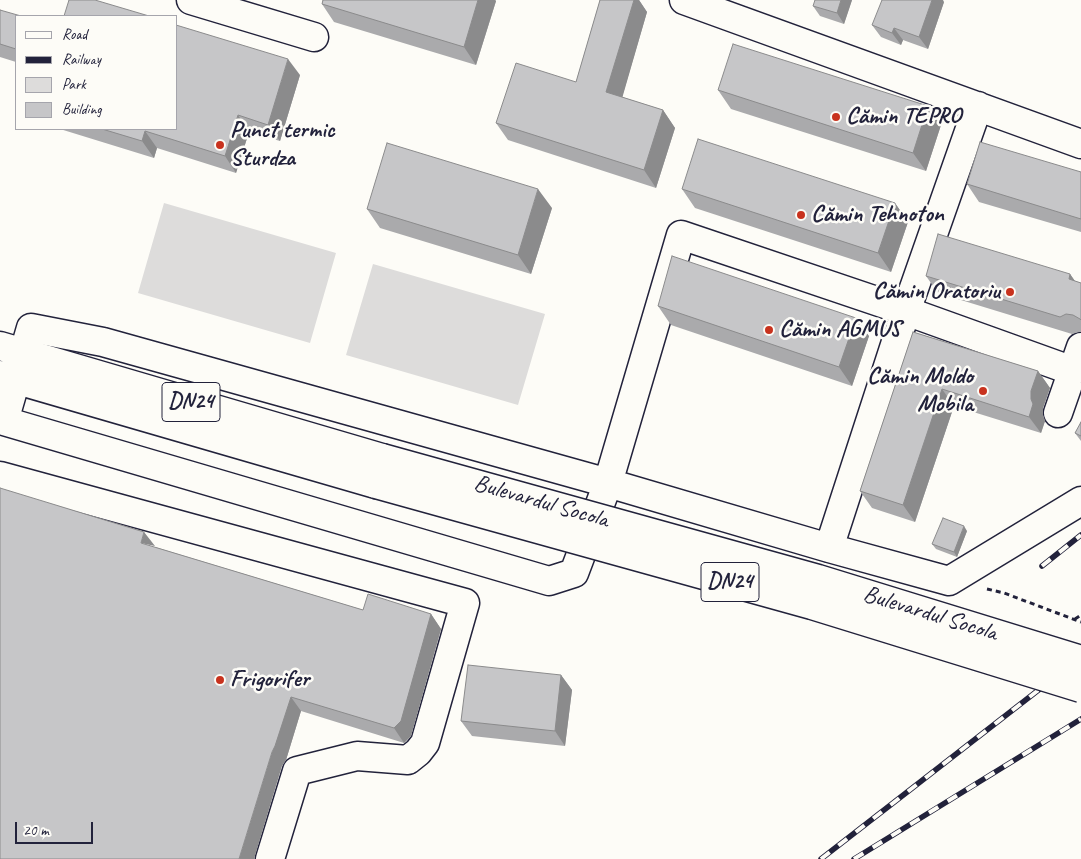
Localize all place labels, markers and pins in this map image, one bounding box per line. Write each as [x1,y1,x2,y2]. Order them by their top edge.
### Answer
place label: Cămin TEPRO [846,103,961,131]
marker: Cămin TEPRO [830,111,842,123]
place label: Punct termic Sturdza [230,117,334,173]
marker: Punct termic Sturdza [214,139,226,151]
place label: Cămin Tehnoton [811,201,944,229]
marker: Cămin Tehnoton [795,209,807,221]
place label: Cămin Oratoriu [873,278,1000,306]
marker: Cămin Oratoriu [1004,286,1016,298]
place label: Cămin AGMUS [779,316,901,344]
marker: Cămin AGMUS [763,324,775,336]
place label: Cămin Moldo Mobila [867,363,973,419]
marker: Cămin Moldo Mobila [977,385,989,397]
place label: Frigorifer [230,666,309,694]
marker: Frigorifer [214,674,226,686]

